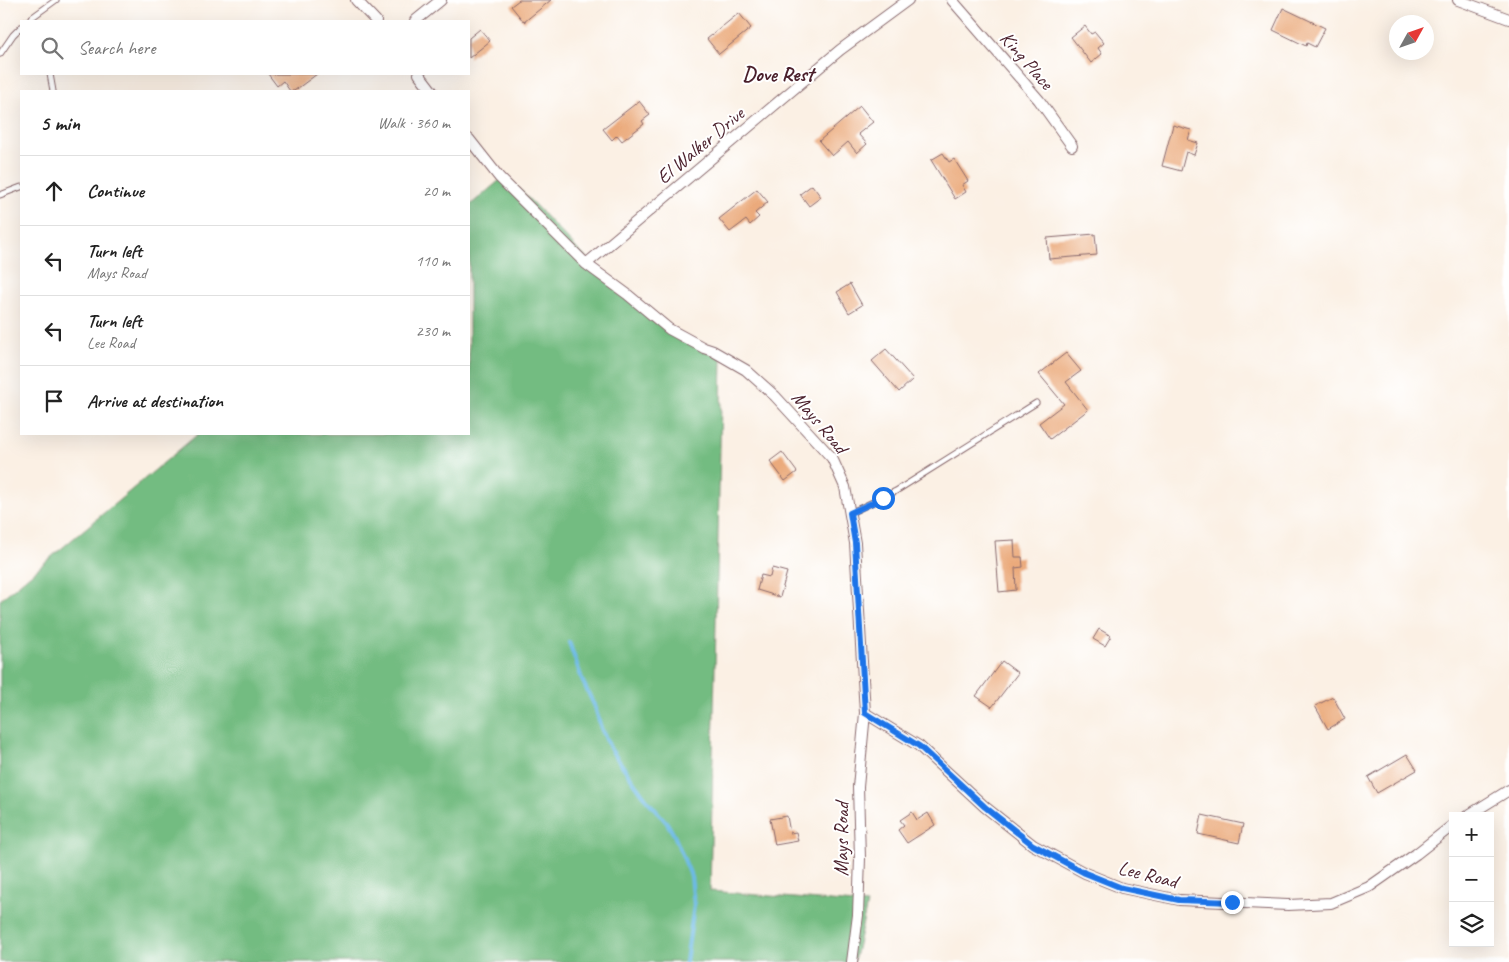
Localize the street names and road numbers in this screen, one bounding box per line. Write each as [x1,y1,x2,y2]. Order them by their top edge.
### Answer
street label: King Place [994,26,1060,96]
street label: El Walker Drive [651,101,750,189]
street label: Mays Road [786,386,855,461]
street label: Mays Road [829,799,854,876]
street label: Lee Road [1116,855,1183,895]

